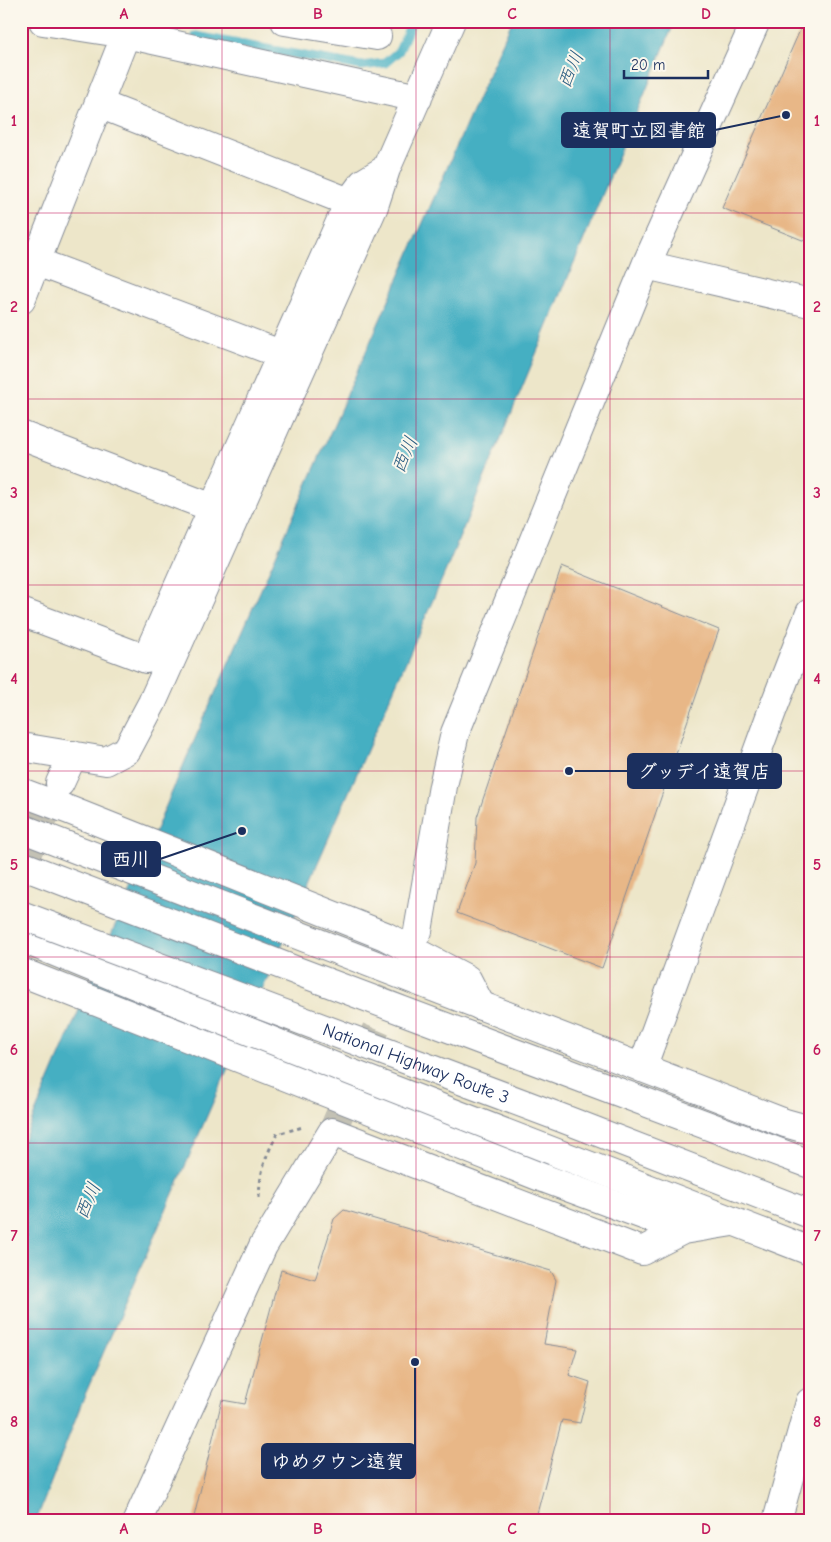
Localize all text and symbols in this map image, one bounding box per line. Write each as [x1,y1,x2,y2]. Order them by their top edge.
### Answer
text: A [120,5,129,23]
text: B [313,5,323,23]
text: C [507,5,517,23]
text: D [701,5,711,23]
water label: 西川 [553,48,589,92]
scale bar [624,48,707,80]
text: 20 m [631,56,665,74]
text: 1 [11,112,17,130]
text: 1 [814,112,820,130]
callout: 遠賀町立図書館 [562,113,715,147]
text: 遠賀町立図書館 [572,120,706,142]
text: 2 [10,298,18,316]
text: 2 [813,298,821,316]
water label: 西川 [387,433,423,477]
text: 3 [10,484,18,502]
text: 3 [813,484,821,502]
text: 4 [10,670,18,688]
text: 4 [813,670,821,688]
callout: グッデイ遠賀店 [628,754,781,788]
text: グッデイ遠賀店 [638,761,770,783]
callout: 西川 [102,842,160,876]
text: 西川 [112,849,150,871]
text: 5 [10,856,18,874]
text: 5 [813,856,821,874]
street label: National Highway Route 3 [320,1019,512,1108]
text: 6 [10,1041,18,1059]
text: 6 [813,1041,821,1059]
water label: 西川 [70,1179,106,1223]
text: 7 [10,1227,18,1245]
text: 7 [813,1227,821,1245]
text: 8 [10,1413,18,1431]
text: 8 [813,1413,821,1431]
callout: ゆめタウン遠賀 [262,1444,415,1478]
text: ゆめタウン遠賀 [271,1451,405,1473]
text: A [120,1520,129,1538]
text: B [313,1520,323,1538]
text: C [507,1520,517,1538]
text: D [701,1520,711,1538]

